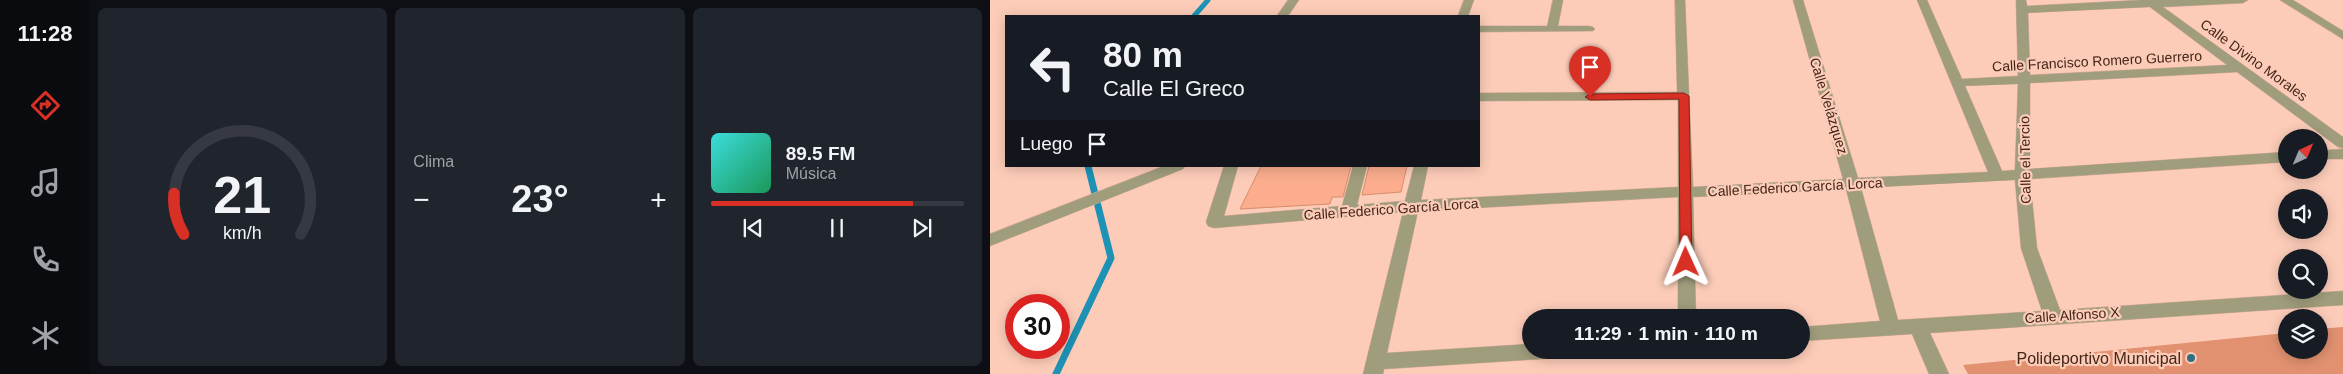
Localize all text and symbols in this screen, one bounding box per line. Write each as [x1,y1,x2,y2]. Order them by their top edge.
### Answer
street label: Calle Divino Morales [2197,16,2311,104]
text: 11:28 [17,21,73,46]
icon: left [1020,35,1085,100]
text: 80 m [1103,35,1183,74]
pin [1569,46,1611,97]
street label: Calle Francisco Romero Guerrero [1992,48,2203,74]
icon: arrive [1576,53,1604,81]
street label: Calle Velázquez [1807,56,1851,156]
text: Calle El Greco [1103,76,1245,101]
icon: directions [28,88,63,123]
street label: Calle el Tercio [2016,116,2034,204]
north arrow [2278,129,2328,179]
map controls [2278,129,2328,359]
icon: arrive [1083,130,1111,158]
text: Luego [1020,133,1073,154]
text: 89.5 FM [786,143,855,164]
text: Clima [413,153,454,170]
icon: music [28,165,63,200]
text: Música [786,165,836,182]
text: 21 [214,166,272,224]
street label: Calle Federico García Lorca [1707,174,1883,200]
text: 23° [511,178,569,220]
text: − [413,184,430,215]
text: + [650,184,667,215]
button: sound [2278,189,2328,239]
street label: Calle Federico García Lorca [1303,195,1479,223]
icon: previous [739,214,767,242]
icon: pause [823,214,851,242]
icon: next [908,214,936,242]
text: km/h [223,223,262,243]
position arrow [1659,235,1711,287]
icon: phone [28,242,63,277]
button: search [2278,249,2328,299]
speed limit sign: 30 [1005,294,1070,359]
street label: Calle Alfonso X [2024,304,2121,326]
button: layers [2278,309,2328,359]
icon: climate [28,318,63,353]
text: 11:29 · 1 min · 110 m [1574,323,1758,344]
place label: Polideportivo Municipal [2016,350,2181,367]
marker: Polideportivo Municipal [2185,352,2197,364]

